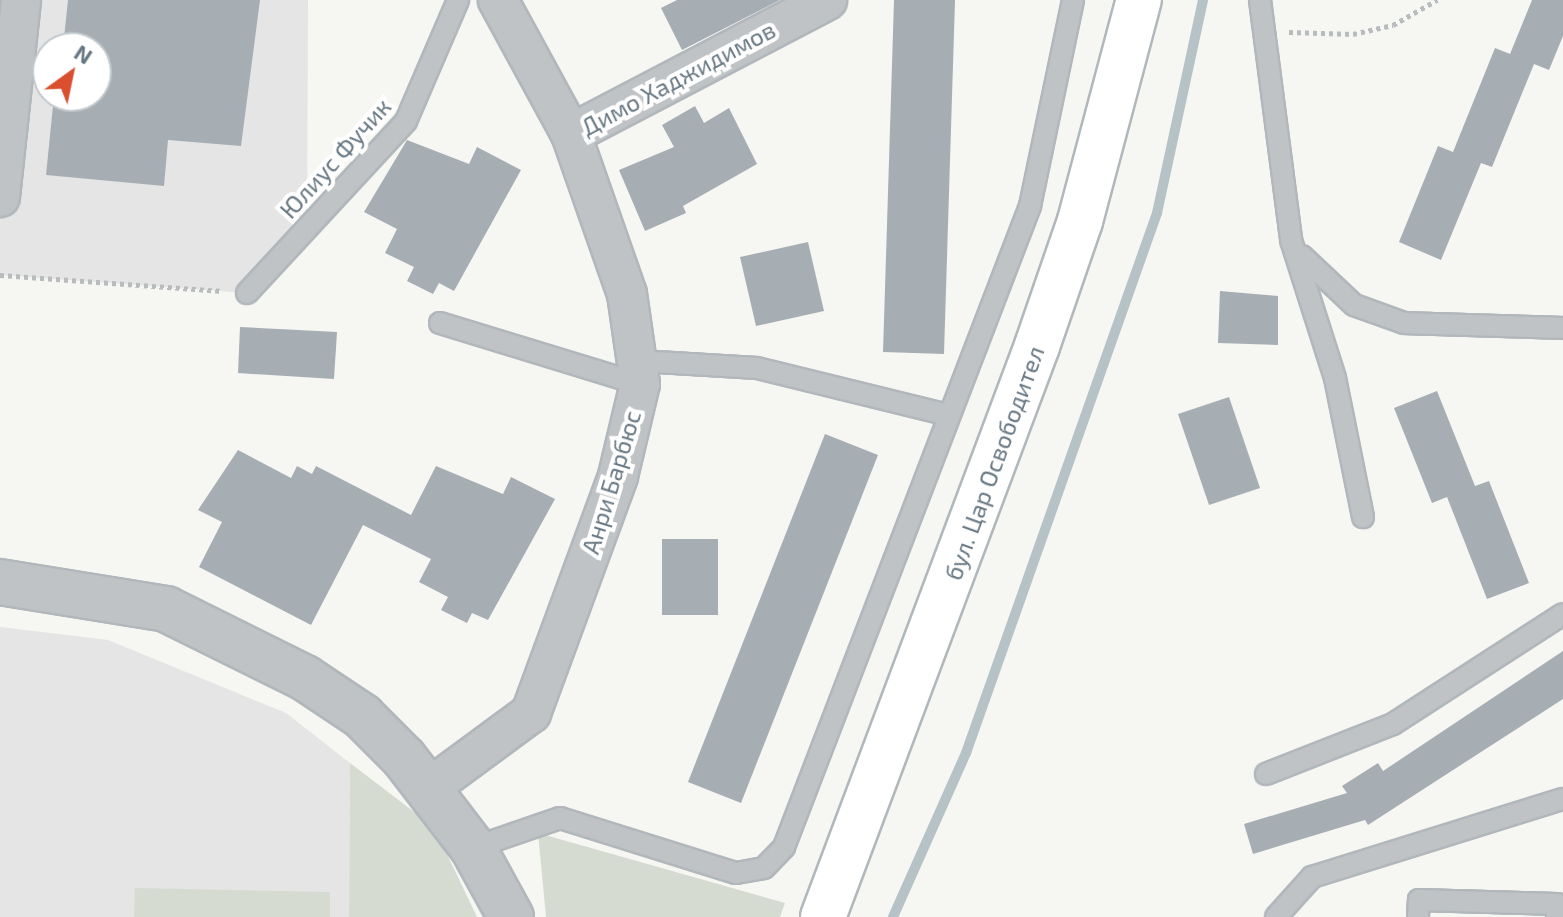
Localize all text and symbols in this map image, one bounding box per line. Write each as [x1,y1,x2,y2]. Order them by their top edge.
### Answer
street label: Димо Хаджидимов [576,15,780,141]
north arrow [32,32,112,112]
text: N [70,38,98,69]
street label: Юлиус Фучик [274,92,396,224]
street label: бул. Цар Освободител [938,342,1050,584]
street label: Анри Барбюс [576,407,646,557]

